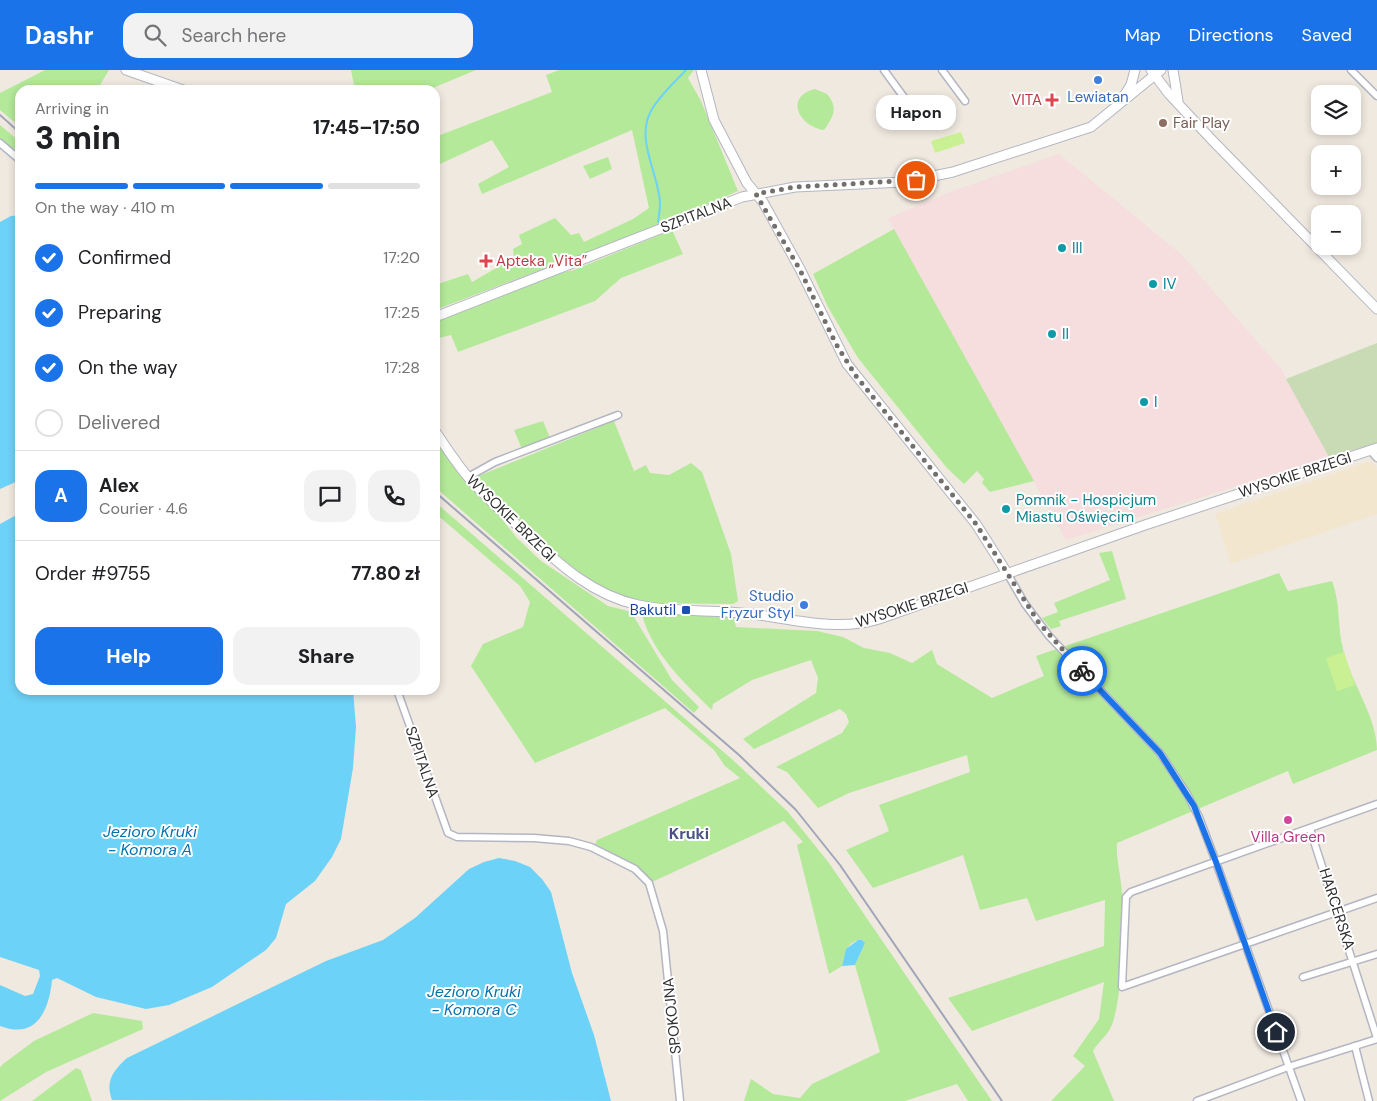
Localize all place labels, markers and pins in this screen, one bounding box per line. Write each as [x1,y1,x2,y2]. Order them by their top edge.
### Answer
marker: Lewiatan [1092,74,1104,86]
place label: Lewiatan [1067,87,1129,107]
place label: VITA [1011,90,1042,110]
marker: VITA [1046,94,1058,106]
callout: Hapon [876,95,956,130]
place label: Fair Play [1173,113,1231,133]
marker: Fair Play [1157,117,1169,129]
pin [895,159,937,201]
place label: III [1072,238,1083,258]
marker: III [1056,242,1068,254]
place label: Apteka „Vita” [496,251,588,271]
marker: Apteka „Vita” [480,255,492,267]
place label: IV [1163,274,1177,294]
marker: IV [1147,278,1159,290]
place label: II [1062,324,1069,344]
marker: II [1046,328,1058,340]
place label: I [1154,392,1158,412]
marker: I [1138,396,1150,408]
place label: Pomnik - Hospicjum Miastu Oświęcim [1016,490,1156,527]
marker: Pomnik - Hospicjum Miastu Oświęcim [1000,503,1012,515]
place label: Studio Fryzur Styl [721,586,794,623]
marker: Studio Fryzur Styl [798,599,810,611]
place label: Bakutil [630,600,676,620]
marker: Bakutil [680,604,692,616]
marker: Villa Green [1282,814,1294,826]
place label: Villa Green [1251,827,1325,847]
pin [1255,1011,1297,1053]

